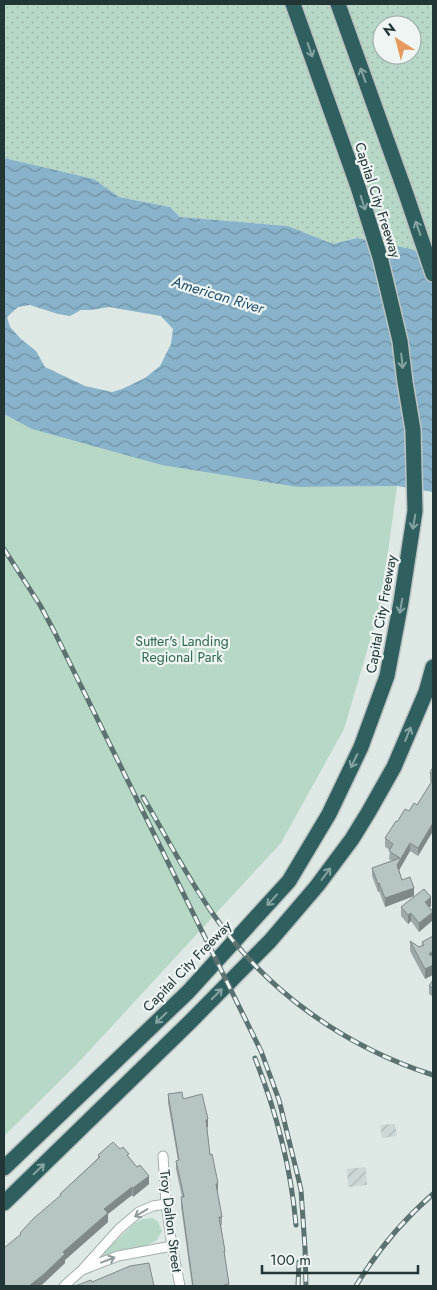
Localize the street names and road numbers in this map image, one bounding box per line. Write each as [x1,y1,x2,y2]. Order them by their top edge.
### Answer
street label: Capital City Freeway [350,140,406,261]
street label: Capital City Freeway [361,552,401,675]
street label: Capital City Freeway [138,915,237,1016]
street label: Troy Dalton Street [155,1169,187,1274]

